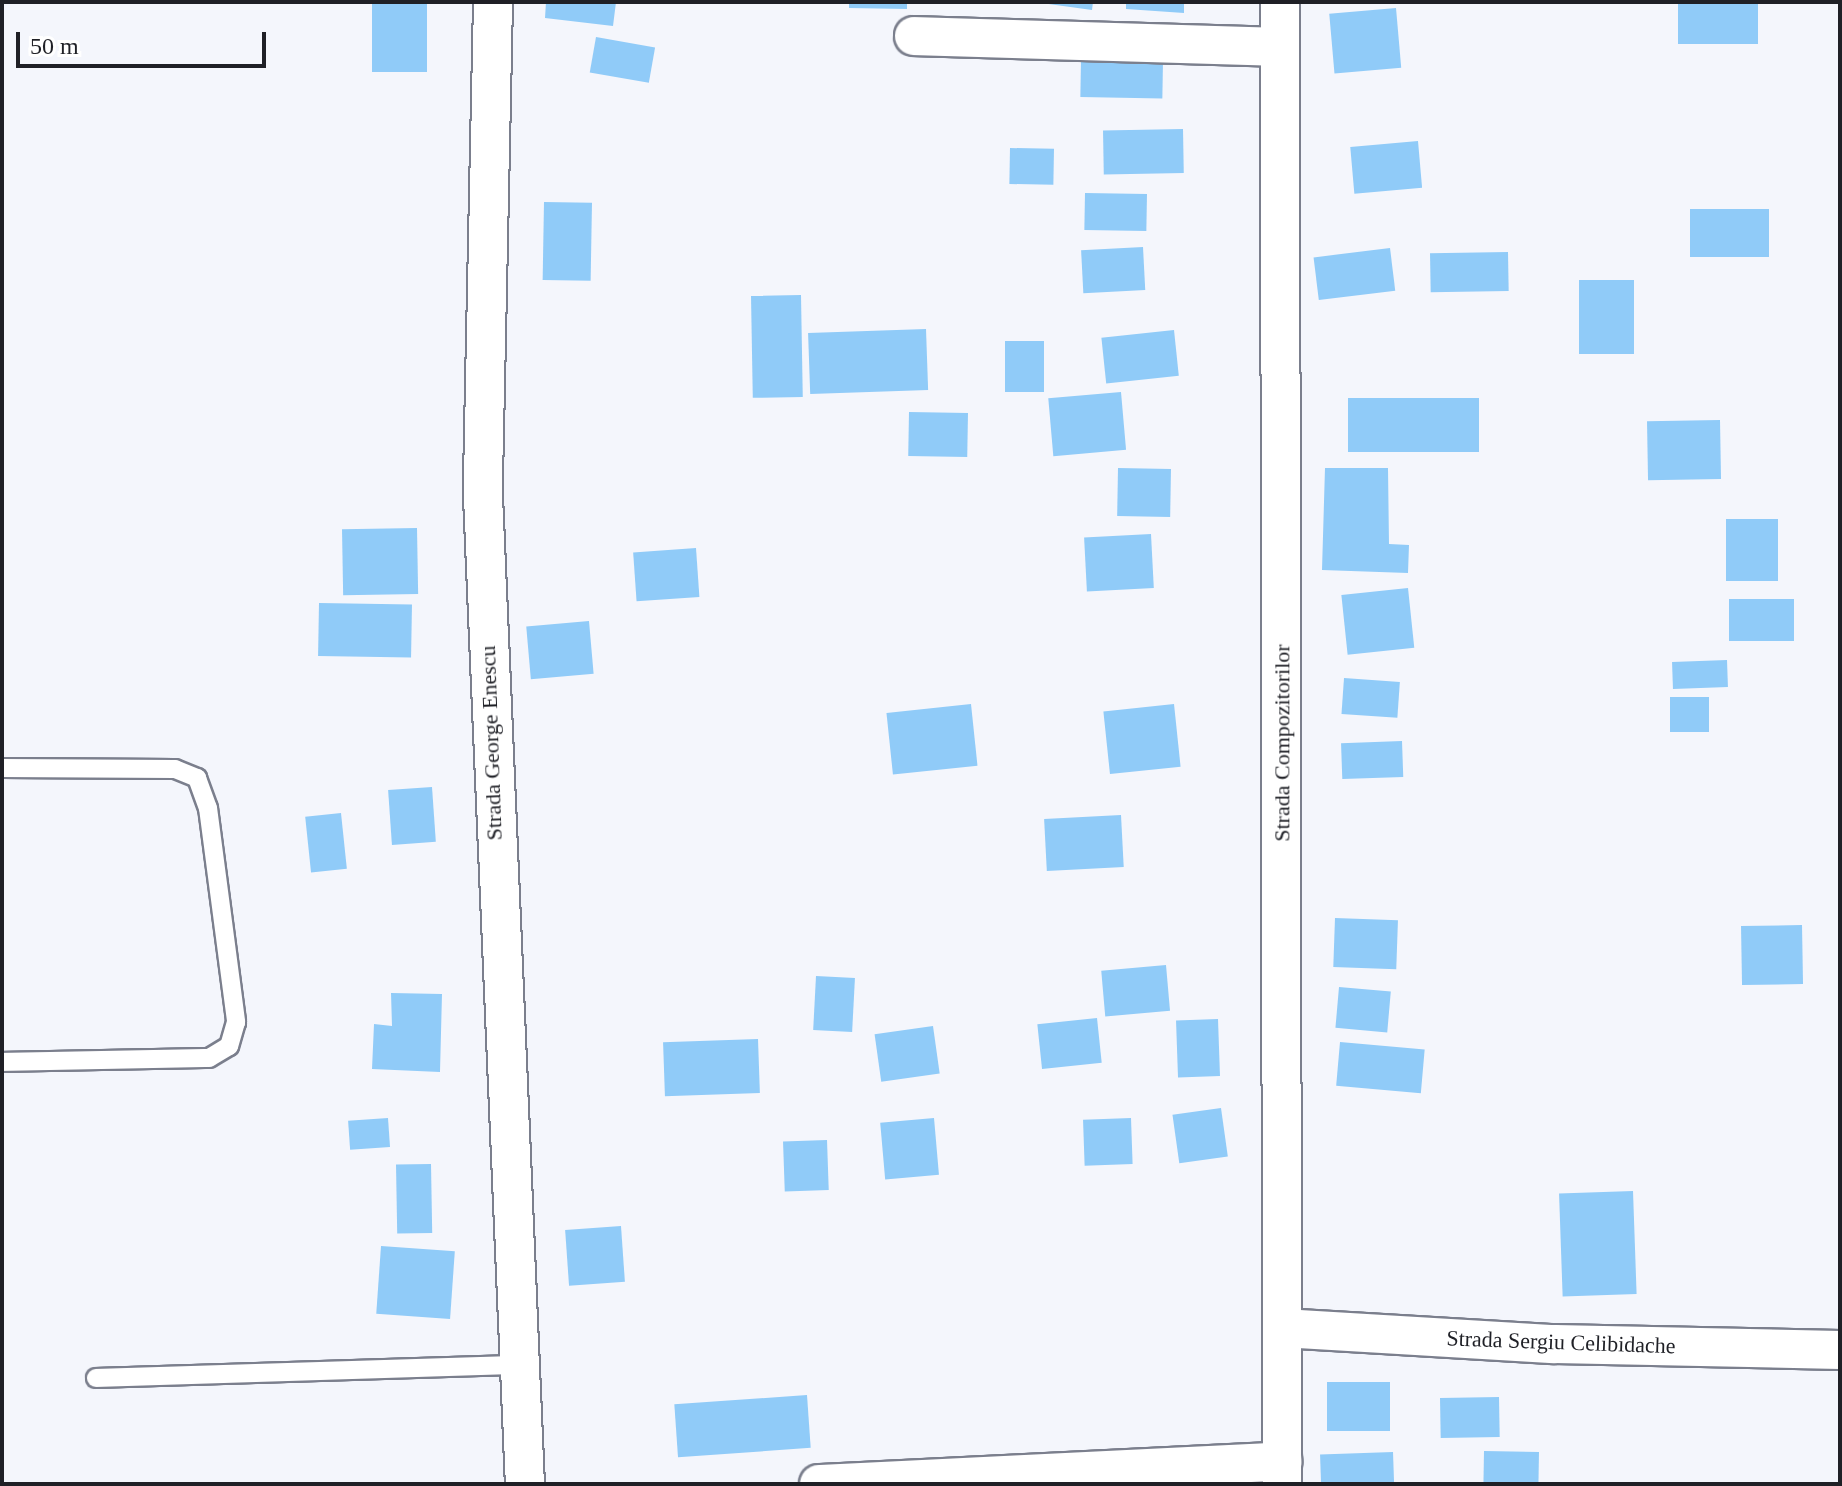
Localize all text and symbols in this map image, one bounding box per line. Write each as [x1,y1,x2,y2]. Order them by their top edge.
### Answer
scale bar [20,16,270,66]
text: 50 m [30,33,79,59]
street label: Strada Compozitorilor [1269,644,1295,842]
street label: Strada George Enescu [474,645,508,841]
street label: Strada Sergiu Celibidache [1446,1325,1676,1359]

